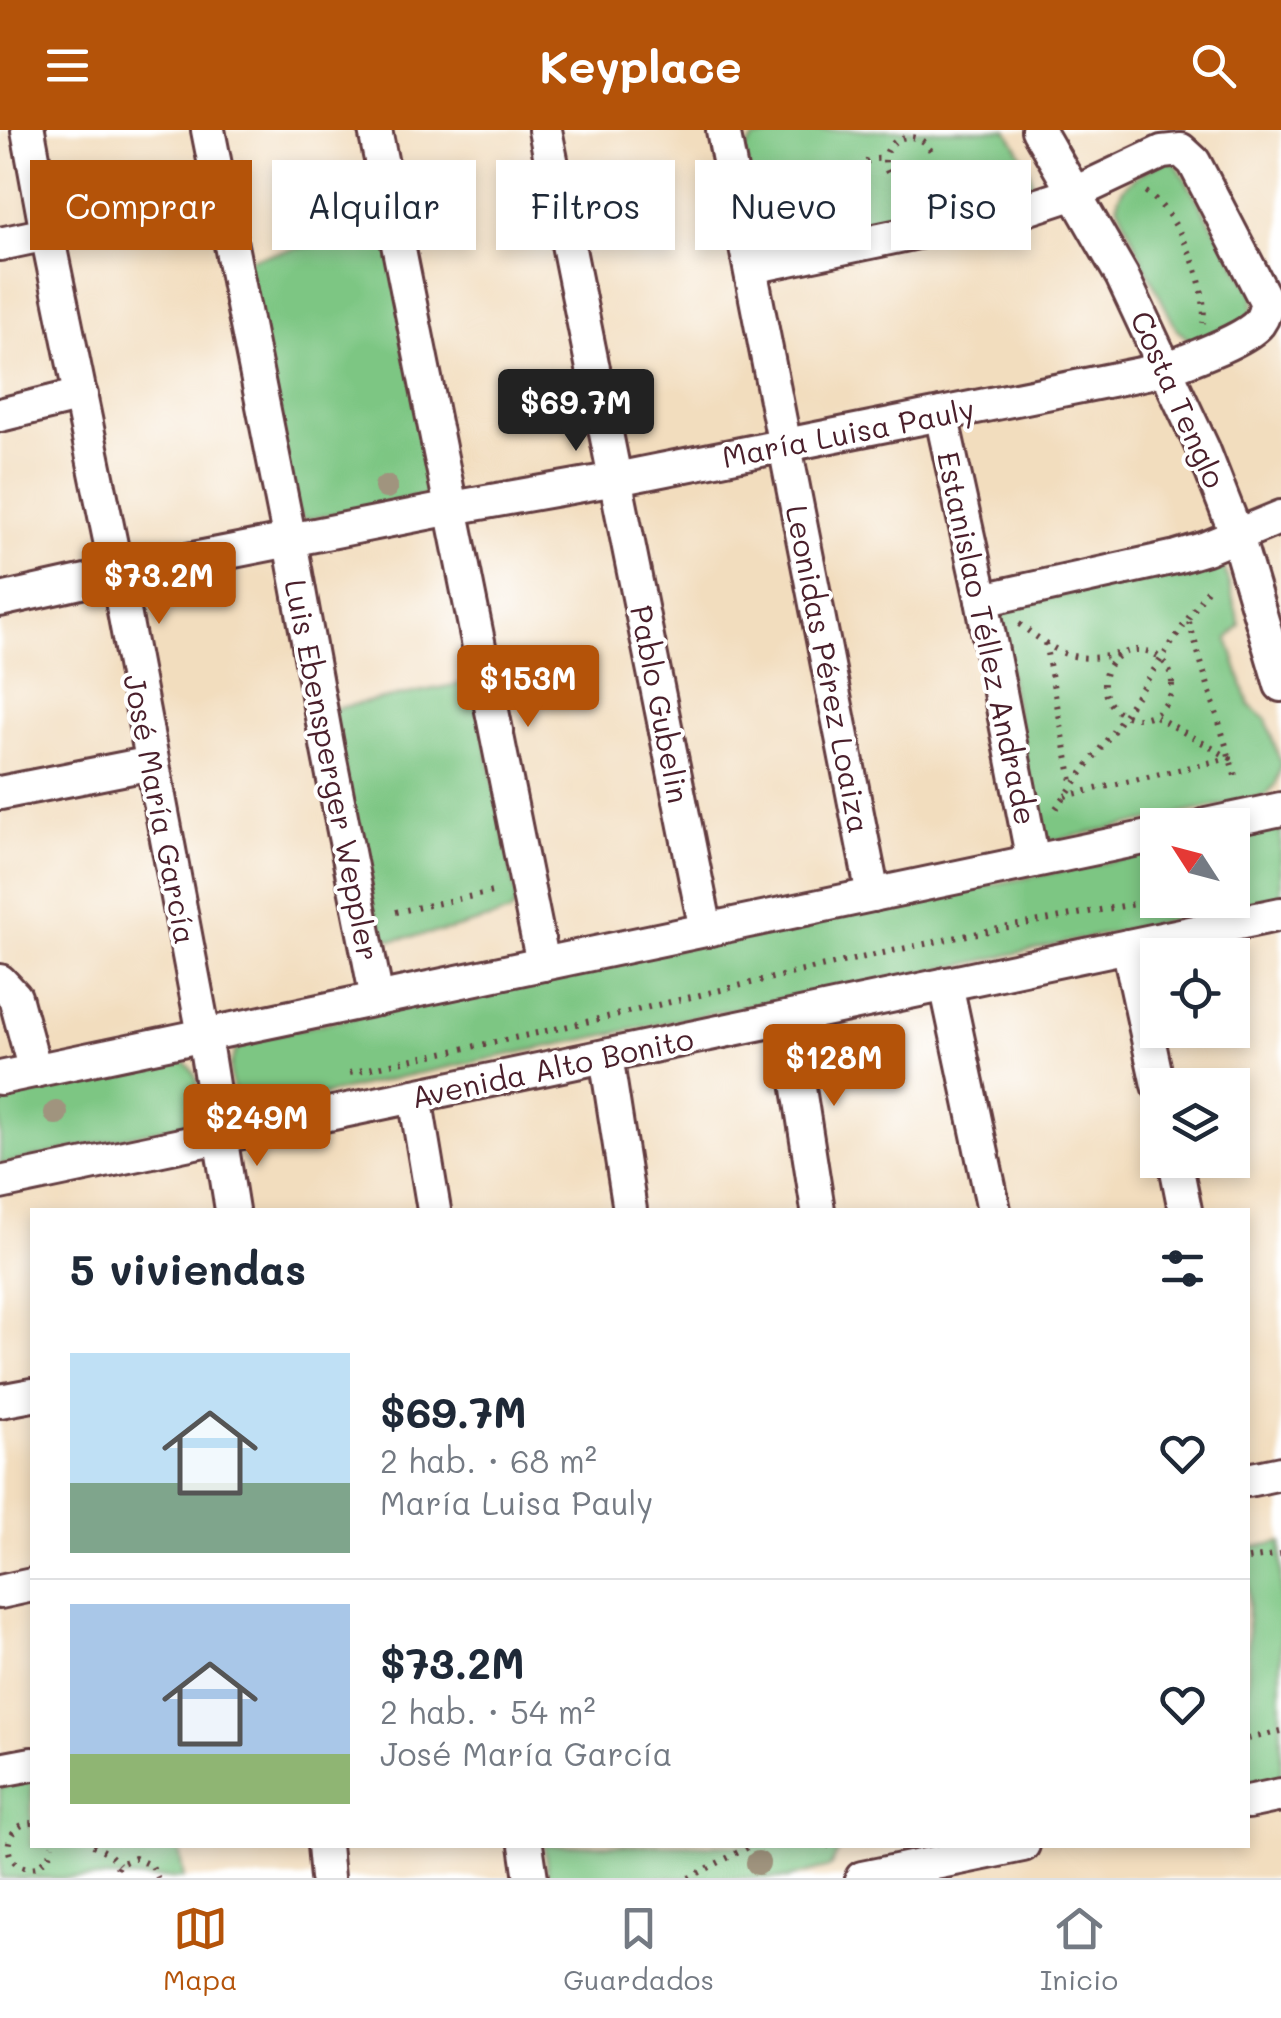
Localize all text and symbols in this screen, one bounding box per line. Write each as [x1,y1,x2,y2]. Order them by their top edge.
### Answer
text: Keyplace [539,36,742,94]
icon: menu [40,38,95,93]
icon: search [1186,38,1241,93]
chip: Comprar [30,160,252,250]
chip: Alquilar [272,160,476,250]
chip: Filtros [496,160,675,250]
chip: Nuevo [695,160,871,250]
chip: Piso [891,160,1031,250]
street label: Costa Tenglo [1122,304,1236,494]
pin: $69.7M [495,369,657,454]
text: $69.7M [520,380,632,422]
street label: María Luisa Pauly [718,388,978,476]
street label: Estanislao Téllez Andrade [929,448,1047,828]
street label: Leonidas Pérez Loaiza [778,502,880,836]
pin: $73.2M [78,542,240,627]
text: $73.2M [104,553,214,595]
street label: Luis Ebensperger Weppler [276,576,390,964]
street label: Pablo Gubelin [622,602,700,806]
pin: $153M [458,645,598,730]
text: $153M [479,656,577,698]
street label: José María García [115,671,207,947]
north arrow [1140,808,1250,918]
map controls [1140,808,1250,1178]
button: locate [1140,938,1250,1048]
street label: Avenida Alto Bonito [407,1018,697,1116]
pin: $128M [764,1024,904,1109]
text: $128M [785,1035,883,1077]
button: layers [1140,1068,1250,1178]
pin: $249M [187,1084,327,1169]
text: $249M [205,1095,309,1137]
text: 5 viviendas [70,1241,306,1296]
icon: filters [1155,1241,1210,1296]
text: $69.7M [380,1384,527,1439]
icon: home [150,1393,270,1513]
icon: heart [1155,1426,1210,1481]
text: 2 hab. · 68 m² [380,1439,597,1481]
text: María Luisa Pauly [380,1481,653,1523]
text: $73.2M [380,1635,525,1690]
icon: home [150,1644,270,1764]
icon: heart [1155,1677,1210,1732]
text: 2 hab. · 54 m² [380,1690,596,1732]
text: José María García [380,1732,672,1774]
tab: Mapa [163,1901,237,1997]
tab: Guardados [563,1901,714,1997]
tab: Inicio [1040,1901,1118,1997]

